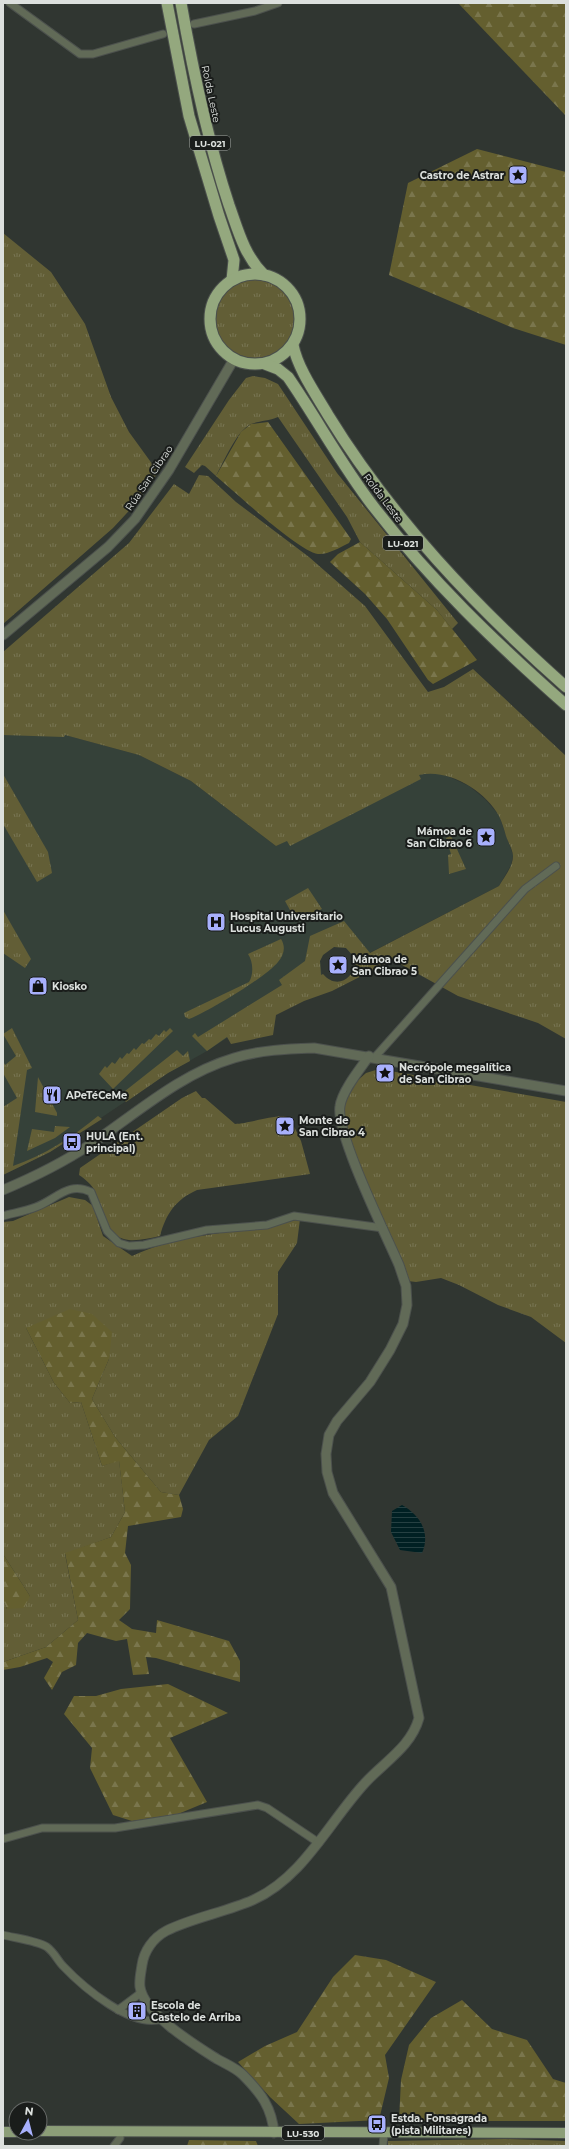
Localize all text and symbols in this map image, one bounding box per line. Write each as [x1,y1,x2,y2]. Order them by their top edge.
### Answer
street label: Rolda Leste [199,64,223,124]
road number: LU-021 [190,136,230,150]
place icon: Castro de Astrar [507,164,529,186]
place label: Castro de Astrar [420,169,505,182]
street label: Rúa San Cibrao [122,443,176,513]
street label: Rolda Leste [360,471,406,525]
road number: LU-021 [383,536,423,550]
place label: Mámoa de San Cibrao 6 [407,825,473,850]
place icon: Mámoa de San Cibrao 6 [475,826,497,848]
place label: Hospital Universitario Lucus Augusti [230,910,343,935]
hospital icon: Hospital Universitario Lucus Augusti [205,911,227,933]
place label: Mámoa de San Cibrao 5 [352,953,417,978]
place icon: Mámoa de San Cibrao 5 [327,954,349,976]
shop icon: Kiosko [27,975,49,997]
place label: Kiosko [52,980,88,993]
place label: Necrópole megalítica de San Cibrao [399,1061,511,1086]
place icon: Necrópole megalítica de San Cibrao [374,1062,396,1084]
restaurant icon: APeTéCeMe [41,1084,63,1106]
place label: APeTéCeMe [65,1089,127,1102]
place label: Monte de San Cibrao 4 [299,1114,365,1139]
place icon: Monte de San Cibrao 4 [274,1115,296,1137]
place label: HULA (Ent. principal) [86,1130,143,1155]
bus stop icon: HULA (Ent. principal) [61,1131,83,1153]
place label: Escola de Castelo de Arriba [151,1999,241,2024]
building icon: Escola de Castelo de Arriba [126,2000,148,2022]
north arrow [8,2101,48,2141]
text: N [24,2104,34,2119]
place label: Estda. Fonsagrada (pista Militares) [391,2112,487,2137]
bus stop icon: Estda. Fonsagrada (pista Militares) [366,2113,388,2135]
road number: LU-530 [282,2126,324,2140]

